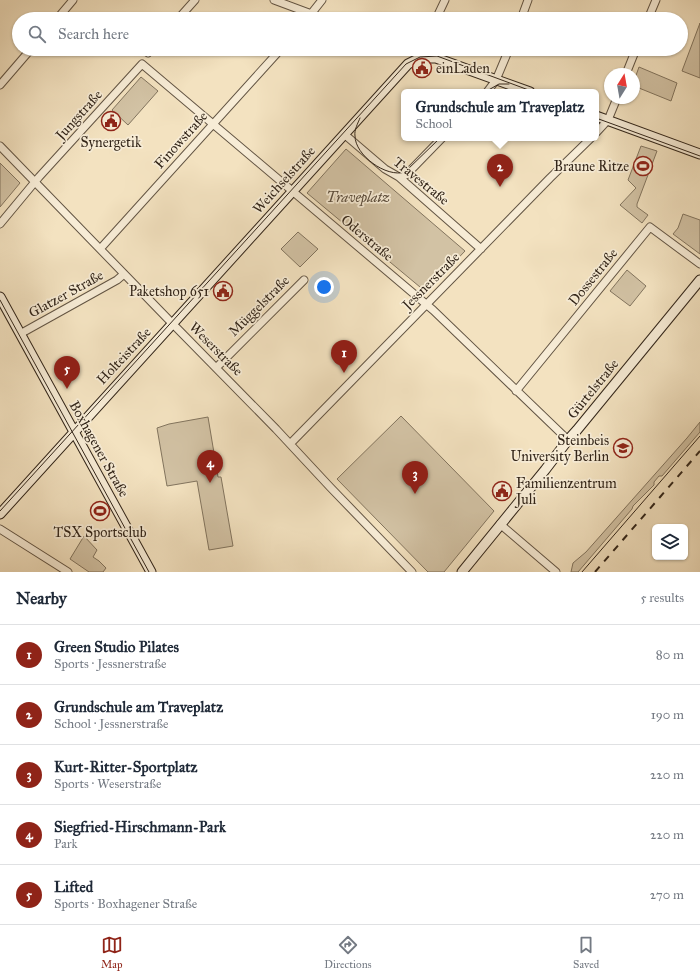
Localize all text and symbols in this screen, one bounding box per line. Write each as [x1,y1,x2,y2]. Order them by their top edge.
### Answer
search box [12,12,688,56]
icon: search [26,23,48,45]
text: Search here [58,25,129,43]
public building icon: einLaden [411,57,433,79]
place label: einLaden [436,60,490,77]
north arrow [604,68,640,104]
street label: Jungstraße [51,86,107,146]
popup [401,89,599,141]
text: Grundschule am Traveplatz [415,98,585,116]
street label: Finowstraße [151,108,211,172]
public building icon: Synergetik [100,110,122,132]
text: School [415,116,452,132]
place label: Synergetik [81,134,142,151]
street label: Weichselstraße [249,143,319,217]
street label: Travestraße [390,153,453,209]
pin: 2 [487,154,513,187]
sports icon: Braune Ritze [632,155,654,177]
place label: Braune Ritze [554,158,629,175]
park label: Traveplatz [326,189,390,207]
street label: Oderstraße [337,211,397,265]
street label: Dossestraße [565,245,621,309]
street label: Jessnerstraße [397,249,464,315]
street label: Glatzer Straße [26,266,106,321]
street label: Müggelstraße [225,272,293,340]
your location [314,277,334,297]
public building icon: Paketshop 651 [212,280,234,302]
place label: Paketshop 651 [129,283,209,300]
street label: Weserstraße [186,319,247,380]
street label: Holteistraße [93,324,155,388]
pin: 1 [331,340,357,373]
pin: 5 [54,356,80,389]
street label: Gürtelstraße [564,356,622,422]
street label: Boxhagener Straße [66,398,133,500]
place label: Steinbeis University Berlin [510,432,609,465]
school or university icon: Steinbeis University Berlin [612,437,634,459]
pin: 4 [197,450,223,483]
pin: 3 [402,461,428,494]
place label: Familienzentrum Juli [514,475,617,509]
public building icon: Familienzentrum Juli [491,480,513,502]
sports icon: TSX Sportsclub [89,500,111,522]
place label: TSX Sportsclub [54,524,147,541]
map controls [652,524,688,560]
button: layers [652,524,688,560]
text: Nearby [16,588,67,609]
text: 5 results [640,590,684,606]
text: Green Studio Pilates [54,638,179,656]
text: 1 [26,647,32,663]
text: 80 m [656,647,684,663]
text: Sports · Jessnerstraße [54,656,166,672]
text: Grundschule am Traveplatz [54,698,223,716]
text: 2 [26,707,32,723]
text: 190 m [651,707,684,723]
text: School · Jessnerstraße [54,716,168,732]
text: Kurt-Ritter-Sportplatz [54,758,198,776]
text: 3 [26,767,32,783]
text: 220 m [650,767,684,783]
text: Sports · Weserstraße [54,776,161,792]
text: Siegfried-Hirschmann-Park [54,818,226,836]
text: 4 [25,827,33,843]
text: 220 m [650,827,684,843]
text: Park [54,836,78,852]
text: Lifted [54,878,93,896]
text: 5 [26,887,32,903]
text: 270 m [650,887,684,903]
text: Sports · Boxhagener Straße [54,896,197,912]
tab: Map [101,934,123,971]
tab: Directions [324,934,372,971]
tab: Saved [573,934,599,971]

